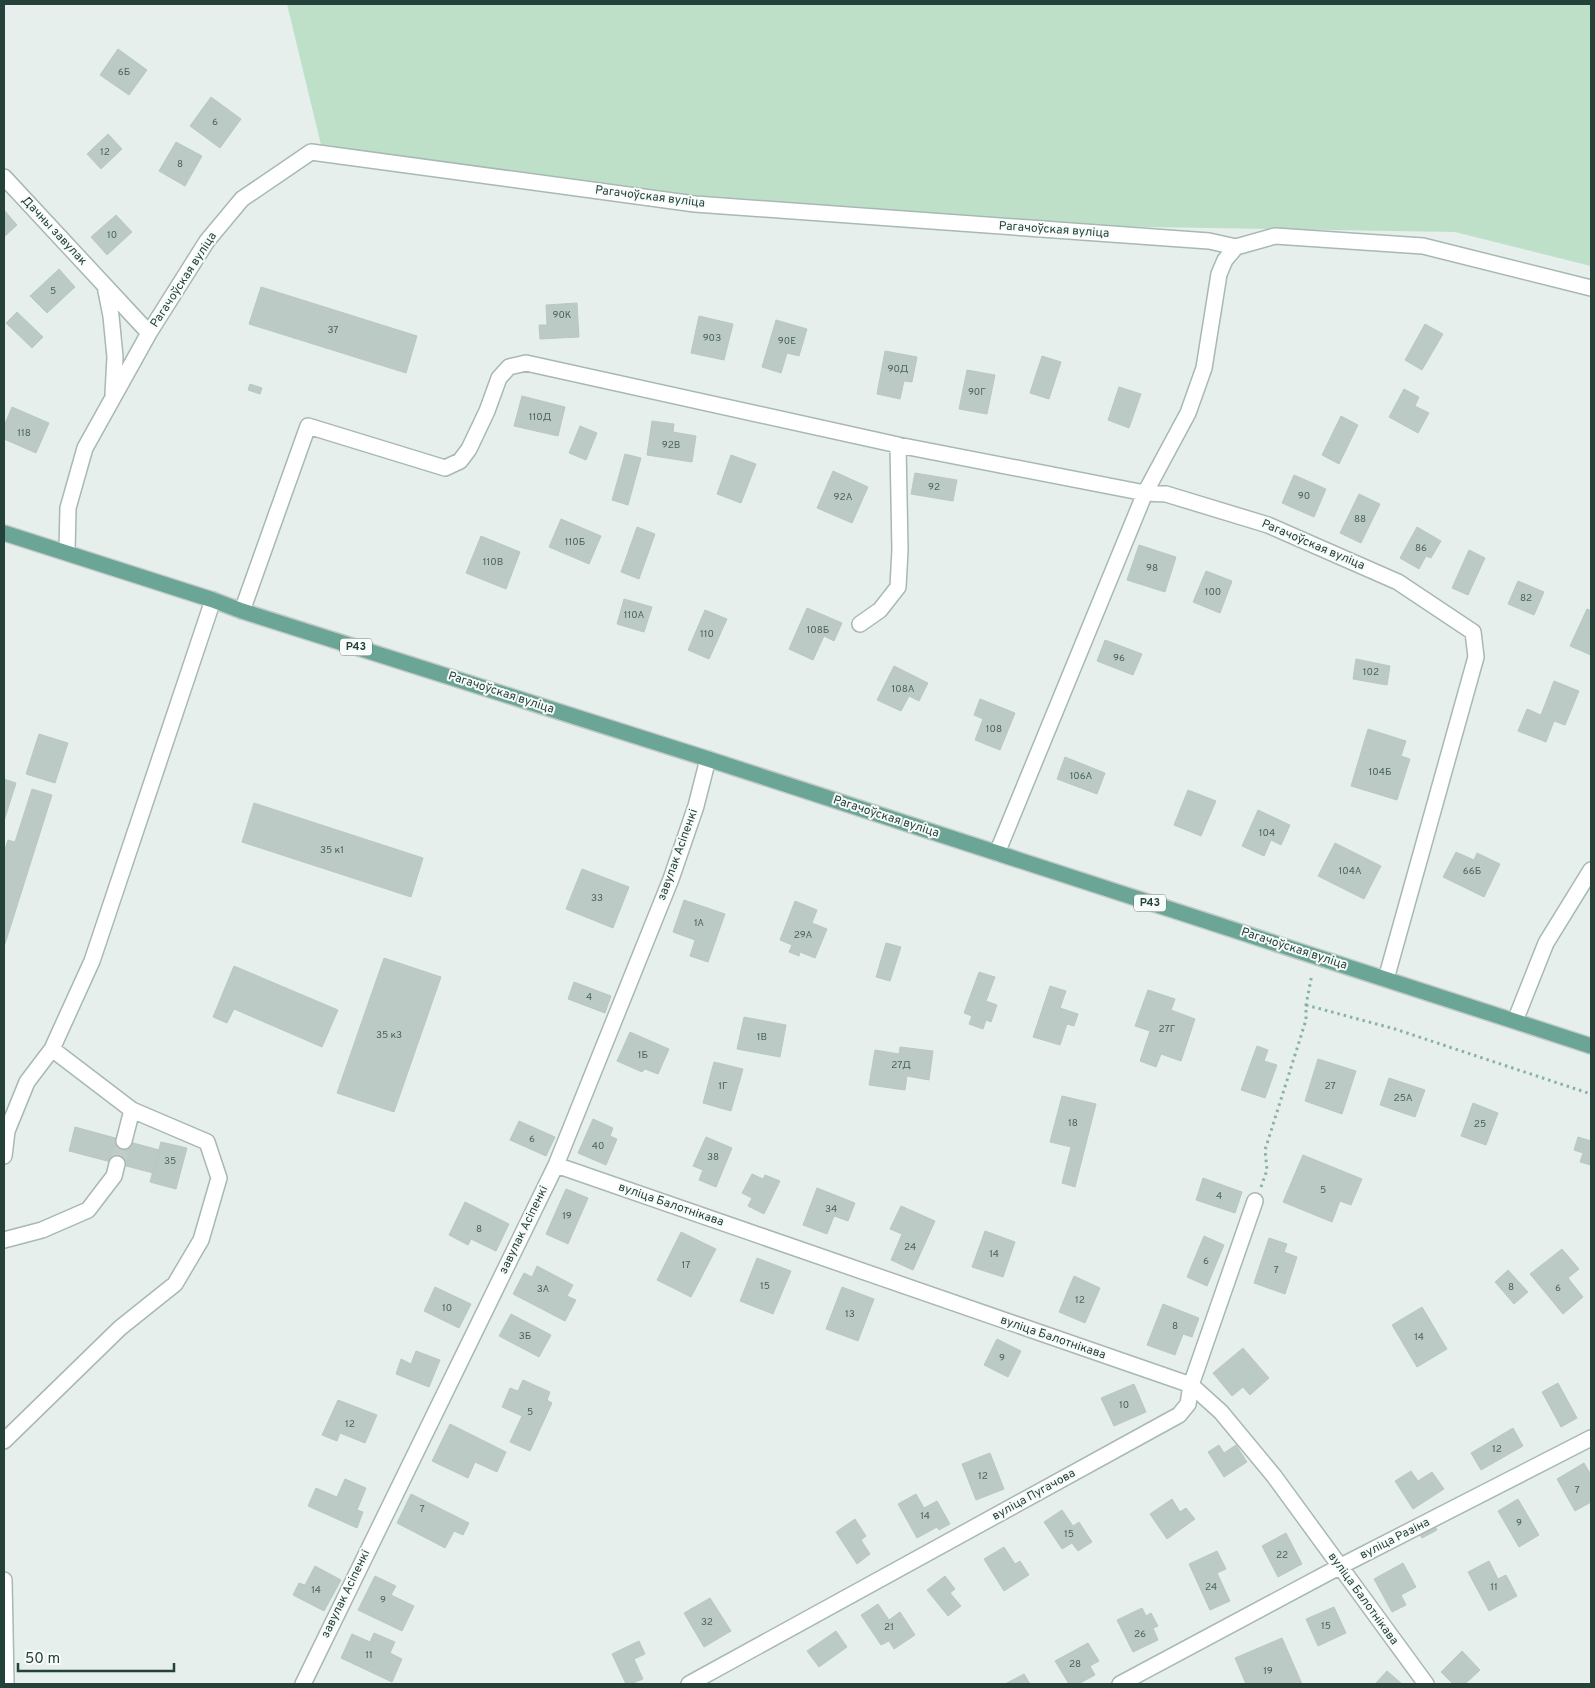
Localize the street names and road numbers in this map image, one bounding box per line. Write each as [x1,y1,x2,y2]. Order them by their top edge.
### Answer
street label: Рагачоўская вуліца [594,182,706,212]
street label: Дачны завулак [18,193,90,269]
street label: Рагачоўская вуліца [998,218,1110,242]
street label: Рагачоўская вуліца [147,229,221,331]
street label: Рагачоўская вуліца [1259,516,1367,574]
road number: Р43 [340,638,372,656]
street label: Рагачоўская вуліца [446,668,556,718]
street label: Рагачоўская вуліца [831,792,941,842]
street label: завулак Асіпенкі [654,807,702,903]
road number: Р43 [1134,894,1166,911]
street label: Рагачоўская вуліца [1239,924,1349,974]
street label: вуліца Балотнікава [616,1179,726,1231]
street label: завулак Асіпенкі [496,1183,552,1277]
street label: вуліца Балотнікава [998,1312,1108,1364]
street label: вуліца Пугачова [989,1465,1079,1525]
street label: вуліца Разіна [1357,1514,1433,1564]
street label: завулак Асіпенкі [318,1547,374,1641]
street label: вуліца Балотнікава [1324,1550,1402,1648]

